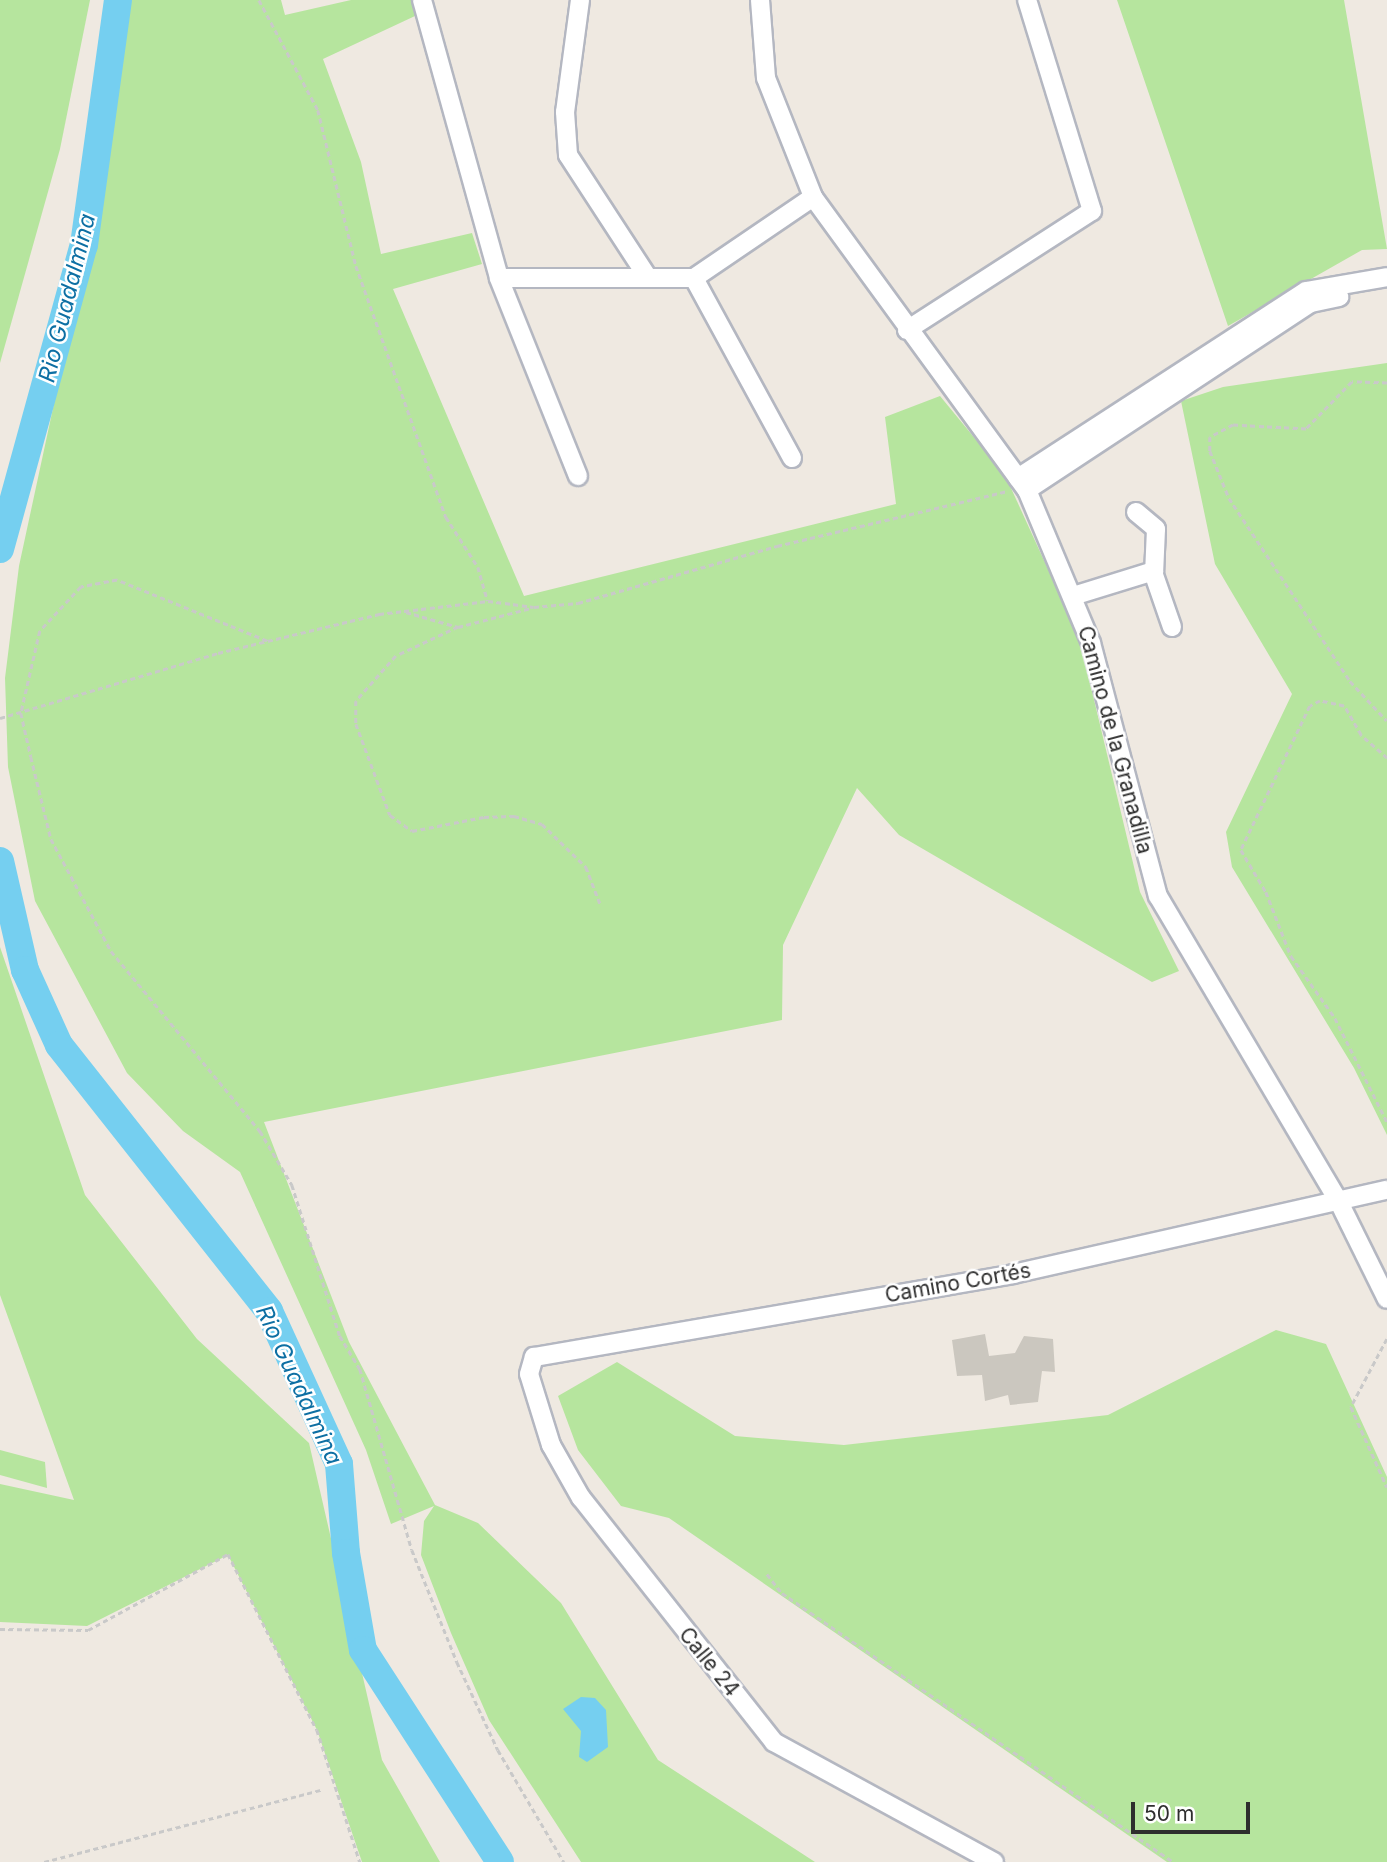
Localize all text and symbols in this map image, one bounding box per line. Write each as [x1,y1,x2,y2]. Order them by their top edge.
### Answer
water label: Rio Guadalmina [33,211,101,385]
street label: Camino de la Granadilla [1072,623,1158,857]
street label: Camino Cortés [883,1258,1033,1308]
water label: Rio Guadalmina [250,1301,348,1469]
street label: Calle 24 [674,1622,744,1702]
scale bar [1135,1788,1254,1832]
text: 50 m [1144,1801,1194,1826]

